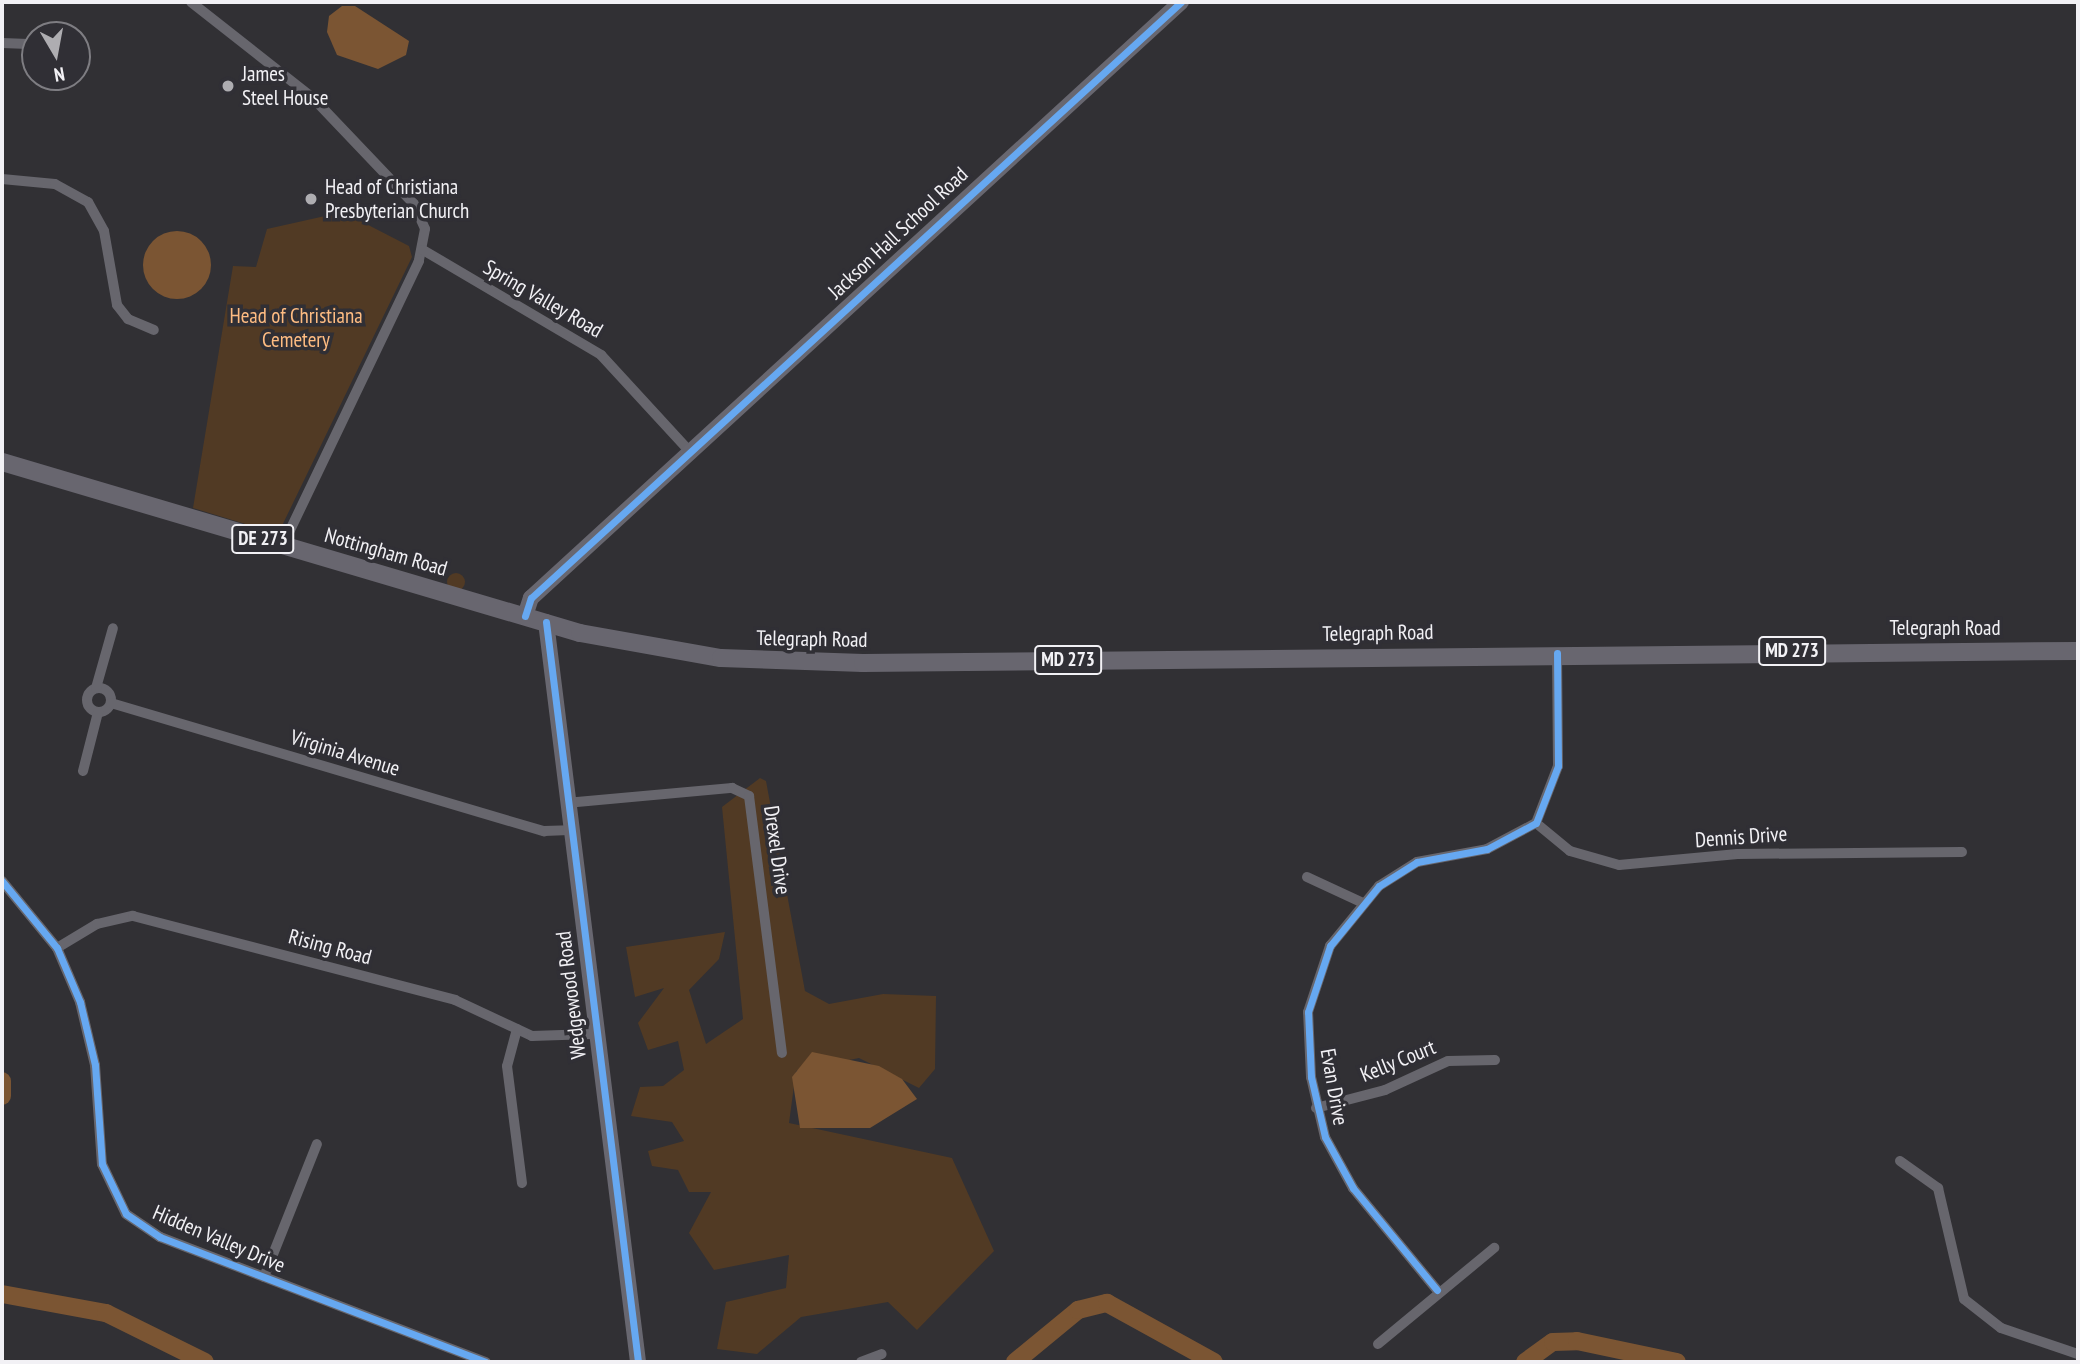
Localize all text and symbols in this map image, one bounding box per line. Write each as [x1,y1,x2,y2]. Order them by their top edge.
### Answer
north arrow [21,21,91,91]
place label: James Steel House [242,61,328,111]
text: N [52,62,66,87]
marker: James Steel House [220,78,236,94]
street label: Jackson Hall School Road [823,162,973,304]
place label: Head of Christiana Presbyterian Church [325,174,469,224]
marker: Head of Christiana Presbyterian Church [303,191,319,207]
street label: Spring Valley Road [478,254,608,344]
park label: Head of Christiana Cemetery [229,303,363,353]
street label: Nottingham Road [322,522,450,582]
road number: DE 273 [230,524,296,554]
street label: Telegraph Road [1889,615,2001,641]
street label: Telegraph Road [1322,619,1434,647]
street label: Telegraph Road [756,625,868,653]
road number: MD 273 [1757,636,1827,666]
road number: MD 273 [1033,645,1103,676]
street label: Virginia Avenue [287,724,403,782]
street label: Drexel Drive [758,804,796,896]
street label: Dennis Drive [1694,821,1788,853]
street label: Rising Road [286,924,374,970]
street label: Wedgewood Road [551,930,591,1060]
street label: Kelly Court [1356,1034,1440,1088]
street label: Evan Drive [1315,1047,1353,1127]
street label: Hidden Valley Drive [149,1200,289,1278]

